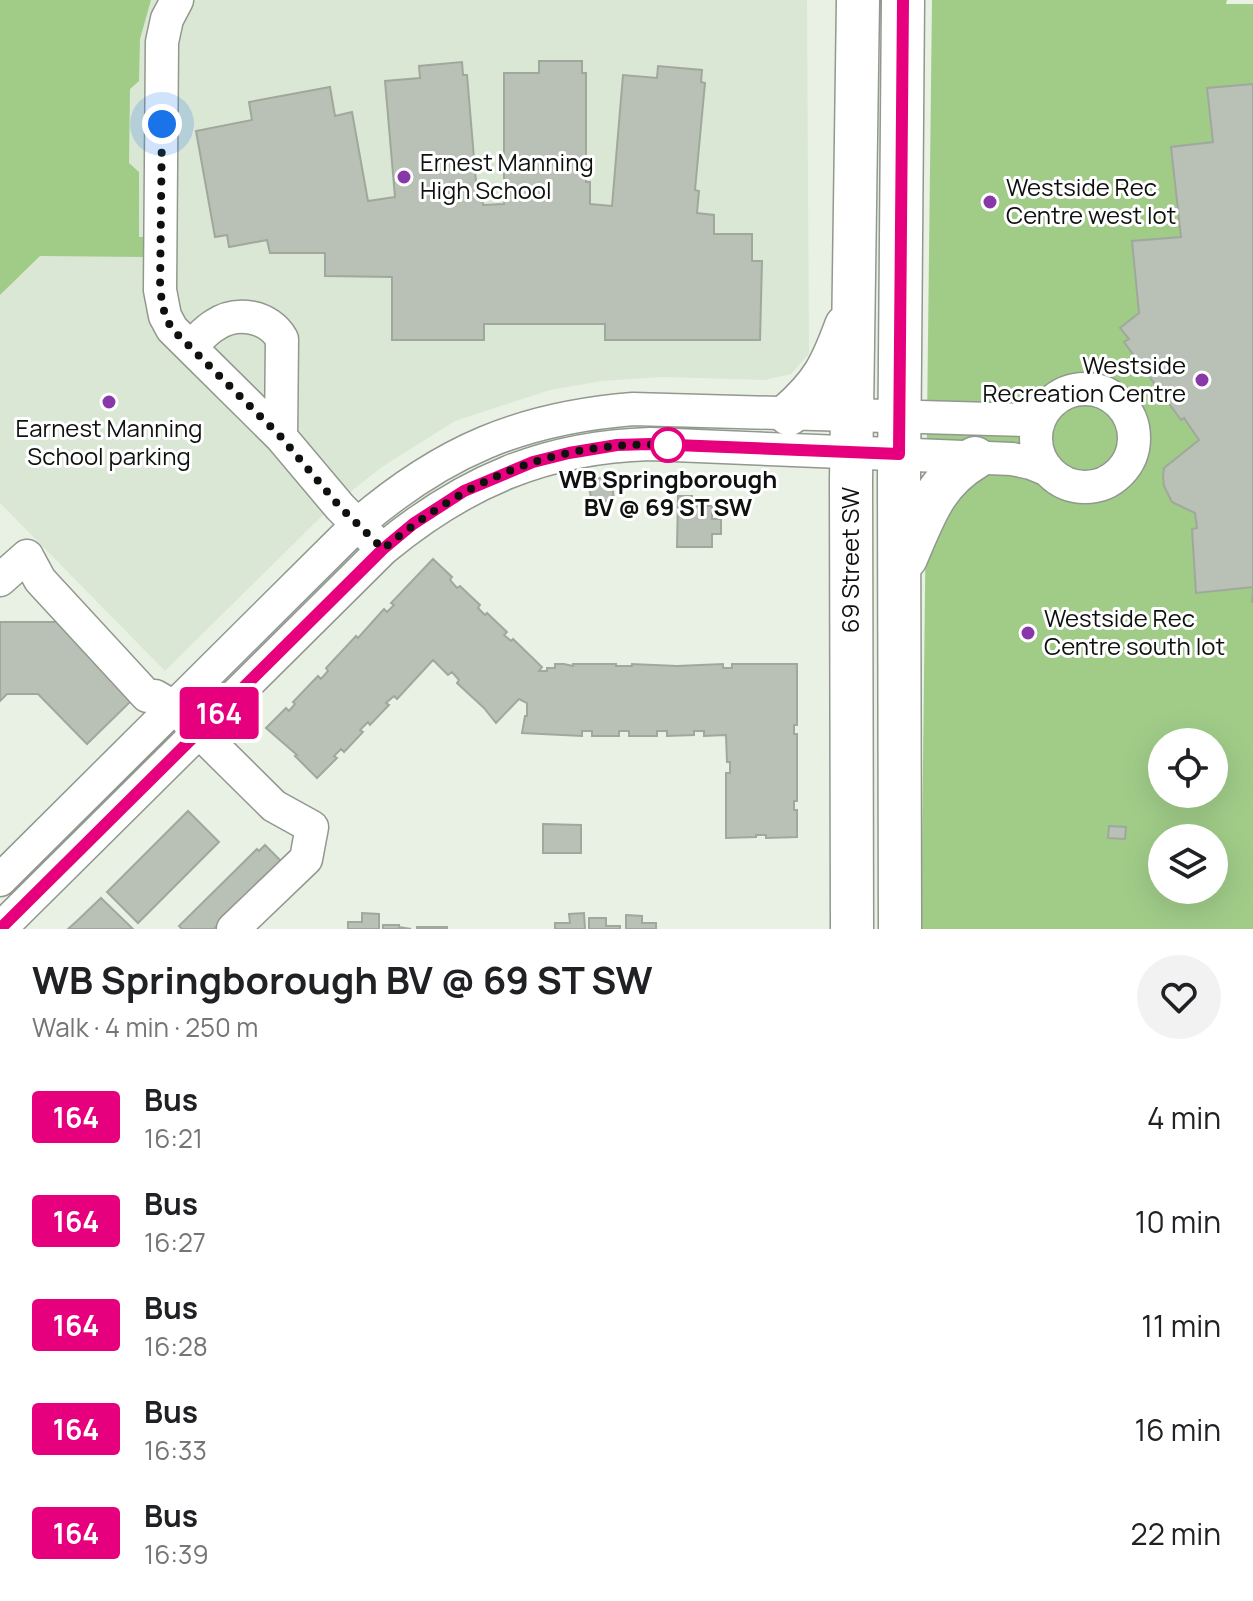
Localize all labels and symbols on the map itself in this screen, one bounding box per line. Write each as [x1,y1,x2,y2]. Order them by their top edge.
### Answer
your location [142,104,182,144]
place label: Ernest Manning High School [420,145,594,206]
marker: Ernest Manning High School [395,168,413,186]
place label: Westside Rec Centre west lot [1006,170,1176,231]
marker: Westside Rec Centre west lot [981,193,999,211]
place label: Westside Recreation Centre [982,348,1186,409]
marker: Westside Recreation Centre [1193,371,1211,389]
marker: Earnest Manning School parking [100,393,118,411]
place label: Earnest Manning School parking [16,411,202,472]
marker: WB Springborough BV @ 69 ST SW [651,428,685,462]
place label: WB Springborough BV @ 69 ST SW [559,462,777,523]
street label: 69 Street SW [833,486,866,633]
place label: Westside Rec Centre south lot [1044,601,1225,662]
marker: Westside Rec Centre south lot [1019,624,1037,642]
line badge: 164 [173,687,265,739]

